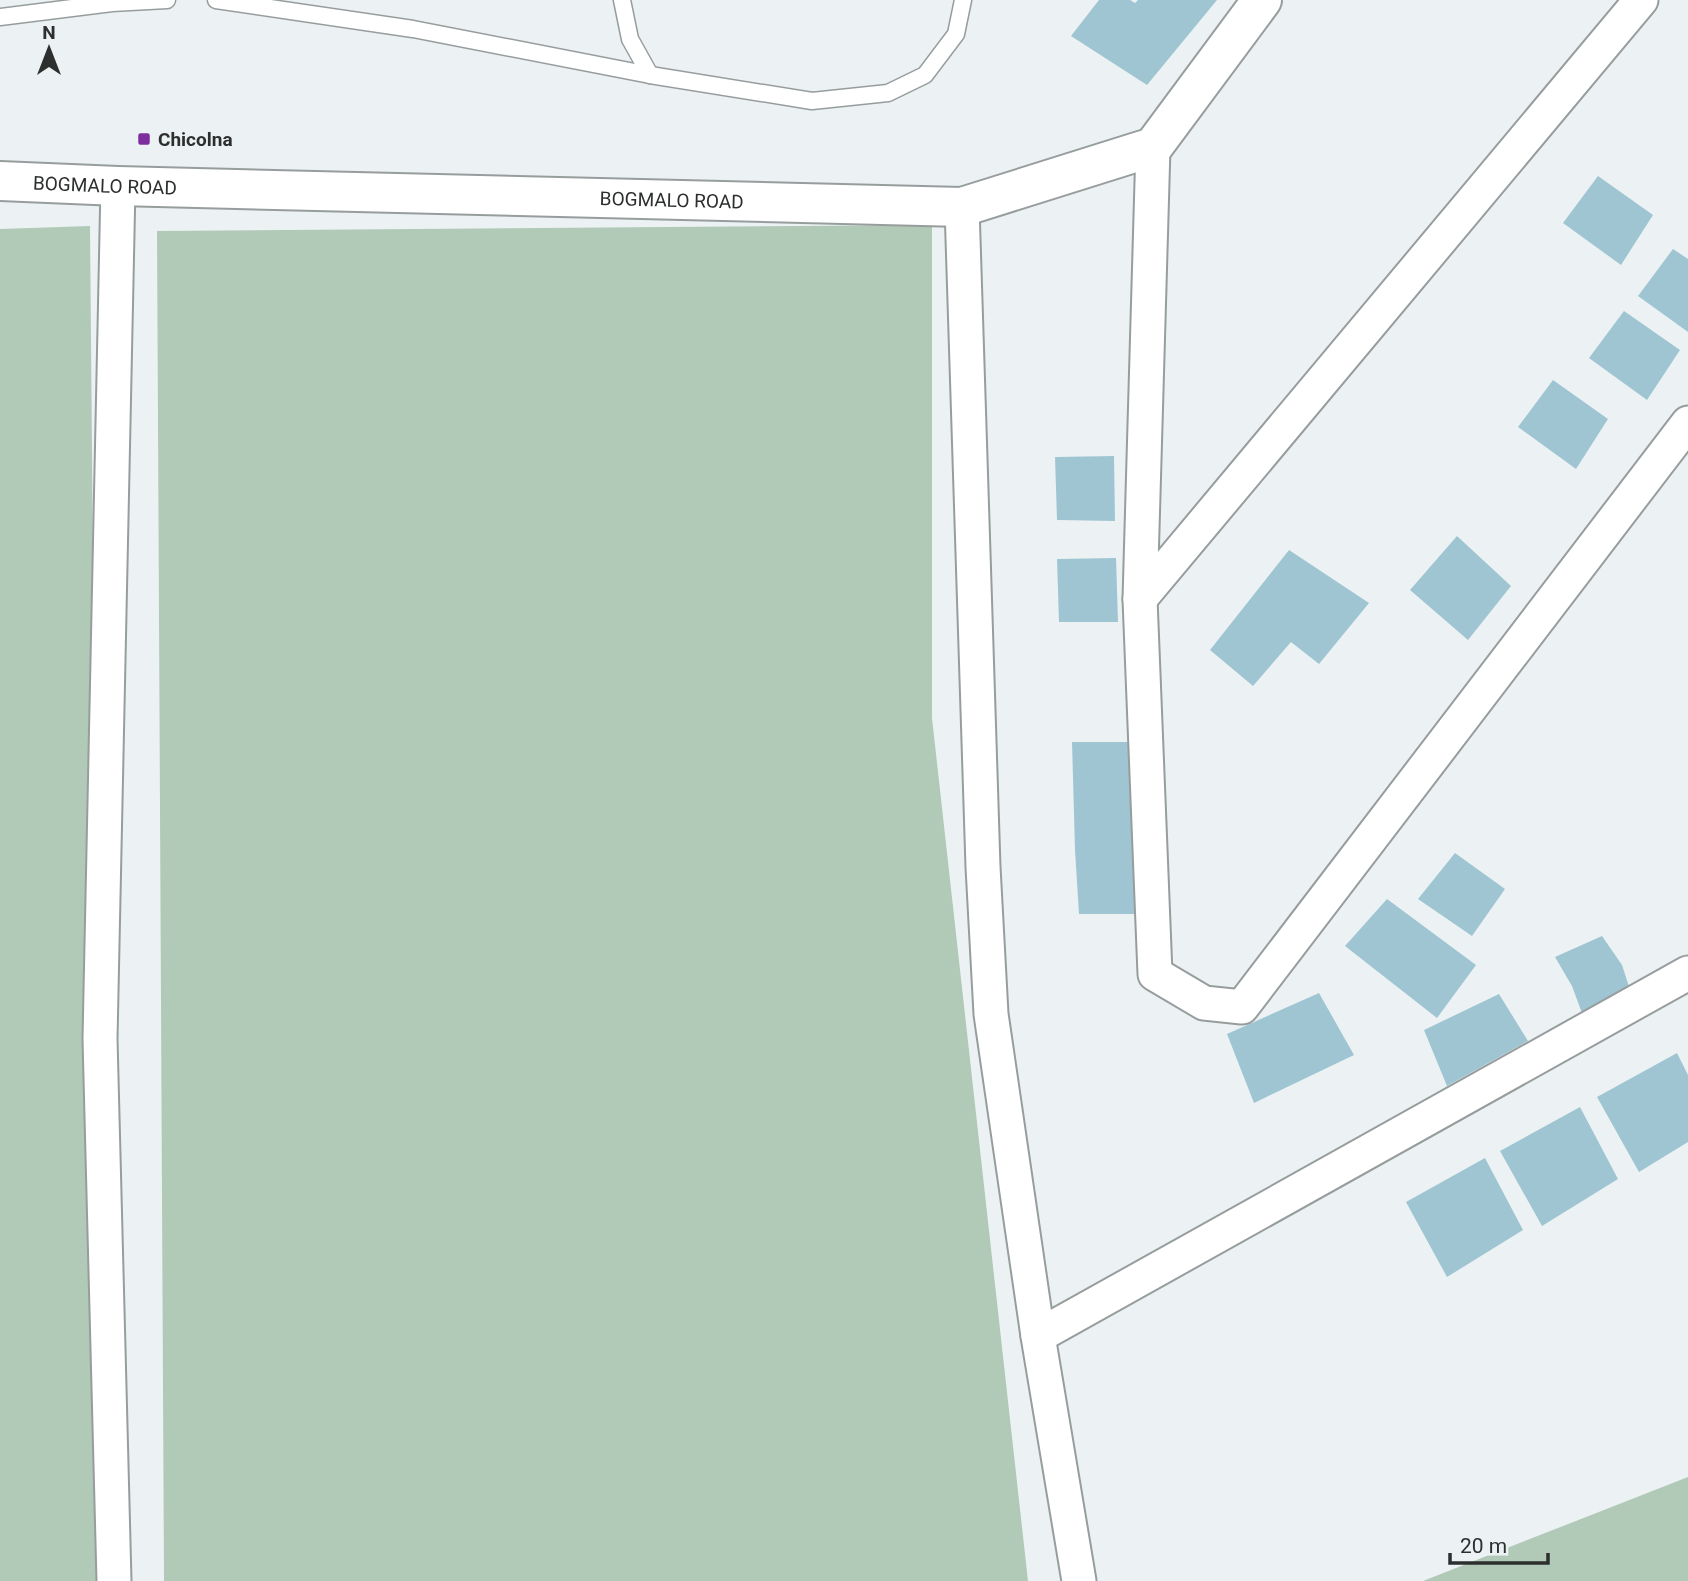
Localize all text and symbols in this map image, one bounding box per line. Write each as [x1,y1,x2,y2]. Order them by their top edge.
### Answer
north arrow [14,14,84,84]
text: N [42,21,56,44]
place label: Chicolna [158,128,233,151]
marker: Chicolna [136,131,152,147]
street label: BOGMALO ROAD [32,171,177,199]
street label: BOGMALO ROAD [599,186,744,213]
scale bar [1450,1522,1548,1566]
text: 20 m [1460,1534,1507,1558]

